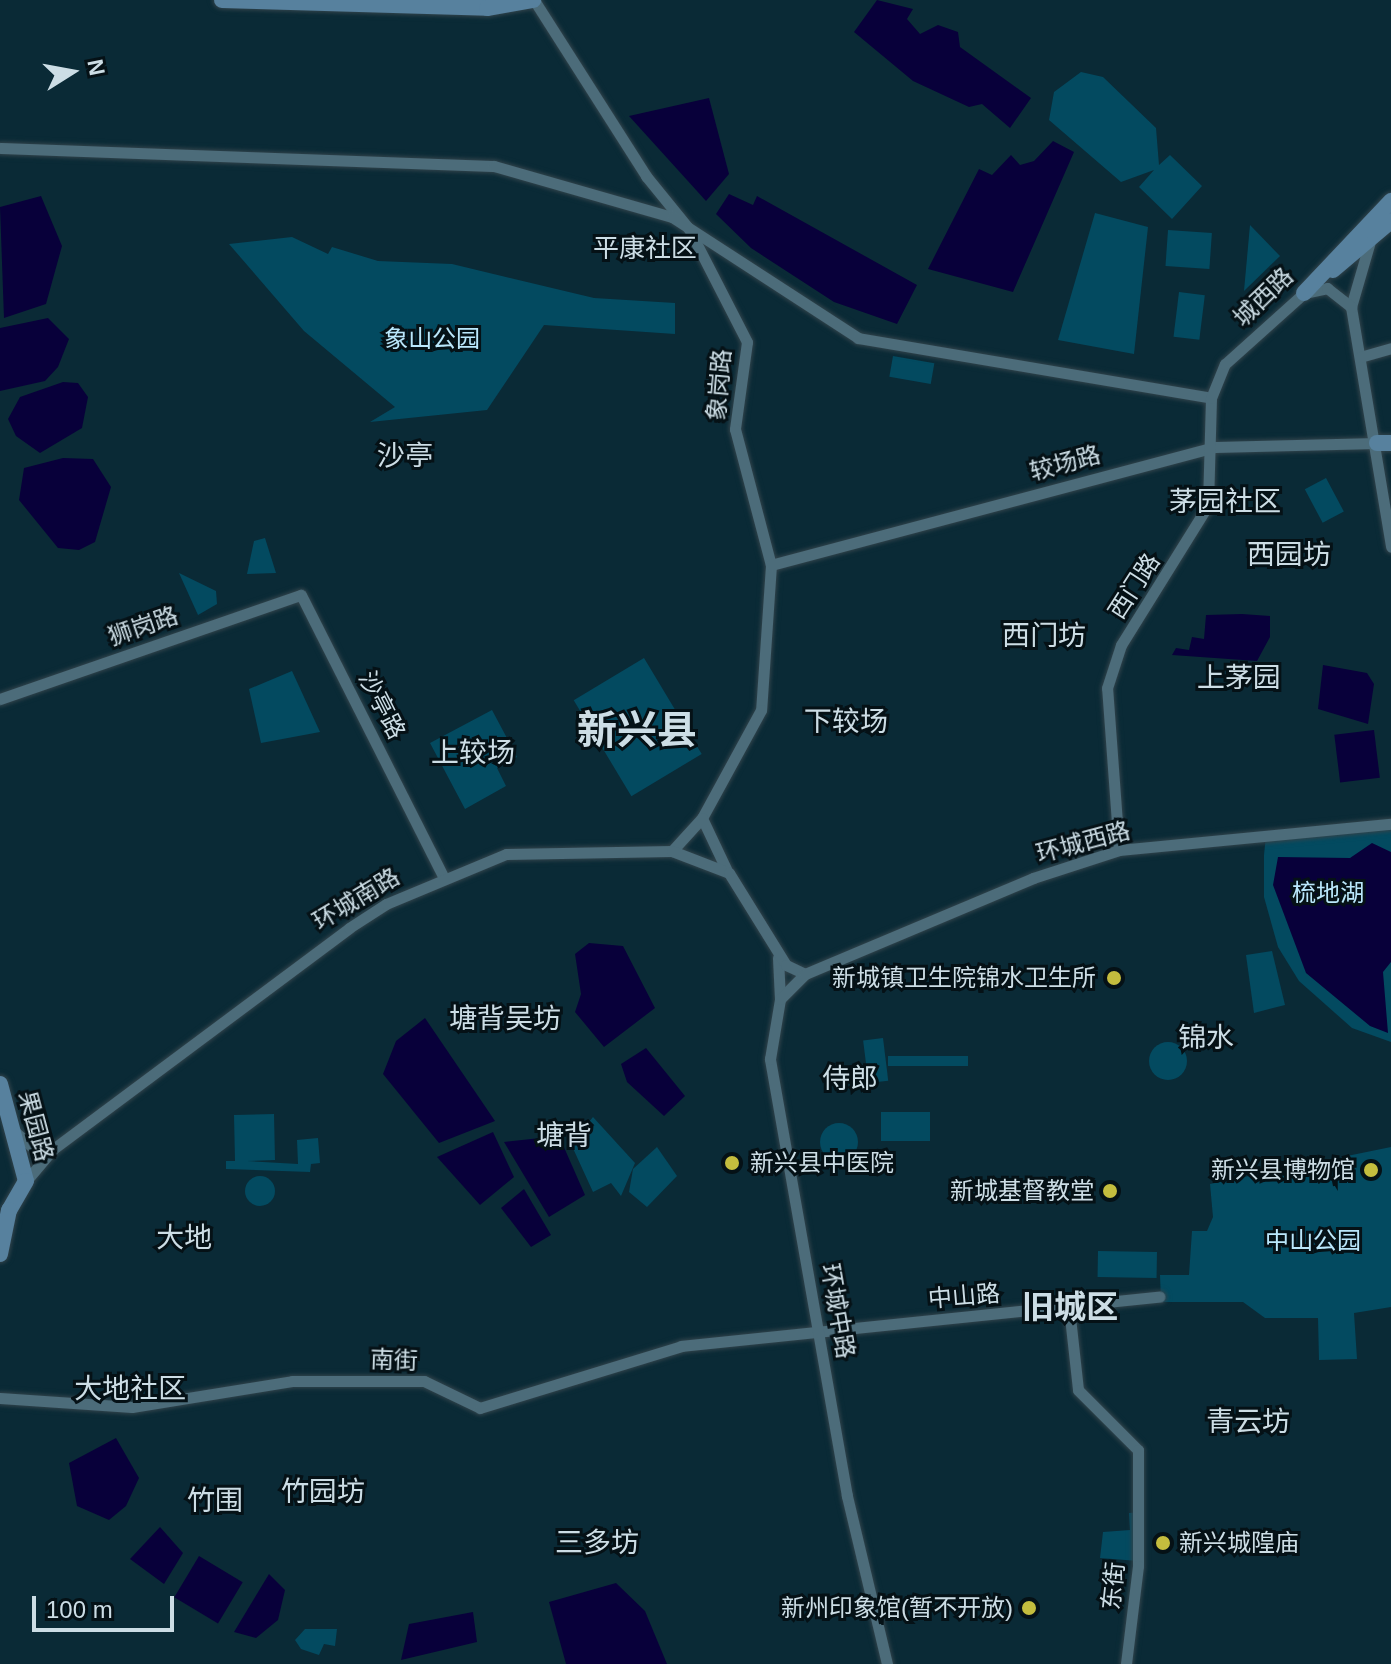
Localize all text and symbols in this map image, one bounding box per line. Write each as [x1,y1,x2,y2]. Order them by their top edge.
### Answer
north arrow [32,32,112,112]
text: N [82,57,110,78]
district label: 平康社区 [593,233,697,265]
street label: 城西路 [1227,262,1299,332]
park label: 象山公园 [384,325,480,353]
street label: 象岗路 [702,348,736,422]
district label: 沙亭 [377,439,433,473]
street label: 较场路 [1026,440,1104,486]
district label: 茅园社区 [1169,485,1281,519]
district label: 西园坊 [1247,538,1331,572]
street label: 西门路 [1102,548,1166,624]
street label: 狮岗路 [104,601,182,651]
district label: 西门坊 [1002,619,1086,653]
district label: 上茅园 [1197,661,1281,695]
street label: 沙亭路 [353,666,411,744]
district label: 下较场 [804,705,888,739]
district label: 新兴县 [577,706,697,754]
district label: 上较场 [431,736,515,770]
street label: 环城西路 [1033,816,1133,868]
street label: 环城南路 [307,862,405,936]
park label: 梳地湖 [1292,879,1364,907]
place label: 新城镇卫生院锦水卫生所 [832,964,1096,992]
marker: 新城镇卫生院锦水卫生所 [1103,967,1125,989]
district label: 塘背吴坊 [449,1002,561,1036]
district label: 锦水 [1178,1021,1234,1055]
district label: 侍郎 [822,1062,878,1096]
street label: 果园路 [13,1087,59,1165]
district label: 塘背 [536,1119,592,1153]
place label: 新兴县中医院 [750,1149,894,1177]
marker: 新兴县中医院 [721,1152,743,1174]
place label: 新兴县博物馆 [1211,1156,1355,1184]
marker: 新兴县博物馆 [1362,1161,1380,1179]
place label: 新城基督教堂 [950,1177,1094,1205]
marker: 新城基督教堂 [1101,1182,1119,1200]
district label: 大地 [156,1221,212,1255]
park label: 中山公园 [1265,1227,1361,1255]
street label: 环城中路 [815,1261,861,1361]
street label: 中山路 [927,1279,1001,1313]
district label: 旧城区 [1022,1288,1118,1326]
street label: 南街 [370,1345,418,1375]
district label: 大地社区 [74,1372,186,1406]
district label: 青云坊 [1206,1405,1290,1439]
district label: 竹园坊 [281,1475,365,1509]
district label: 竹围 [187,1484,243,1518]
district label: 三多坊 [555,1526,639,1560]
place label: 新兴城隍庙 [1179,1529,1299,1557]
marker: 新兴城隍庙 [1154,1534,1172,1552]
street label: 东街 [1096,1561,1130,1611]
scale bar [36,1580,178,1630]
place label: 新州印象馆(暂不开放) [781,1594,1013,1622]
text: 100 m [46,1596,113,1623]
marker: 新州印象馆(暂不开放) [1020,1599,1038,1617]

